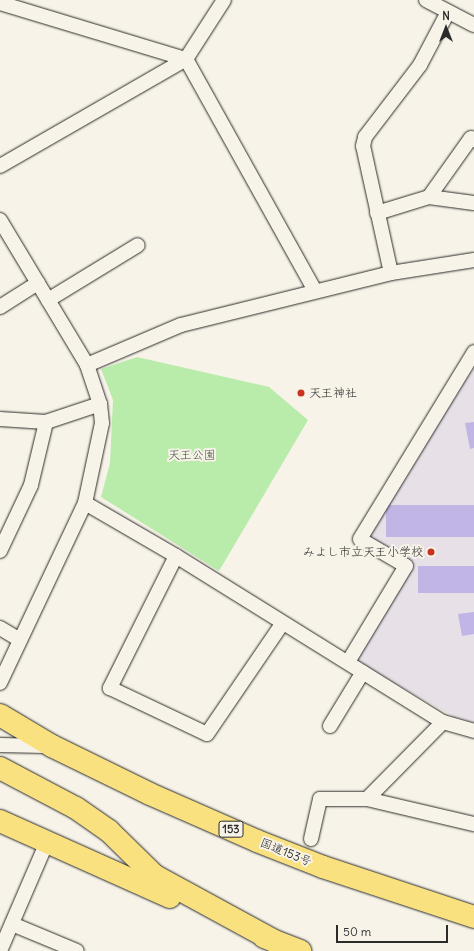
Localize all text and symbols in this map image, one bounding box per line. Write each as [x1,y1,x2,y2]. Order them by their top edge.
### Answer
north arrow [426,8,466,48]
text: N [442,9,450,23]
place label: 天王神社 [309,386,357,400]
marker: 天王神社 [296,388,306,398]
park label: 天王公園 [168,448,216,462]
place label: みよし市立天王小学校 [303,545,423,559]
marker: みよし市立天王小学校 [426,547,436,557]
road number: 153 [218,820,244,838]
street label: 国道153号 [258,835,314,869]
scale bar [338,917,450,943]
text: 50 m [343,924,371,939]

